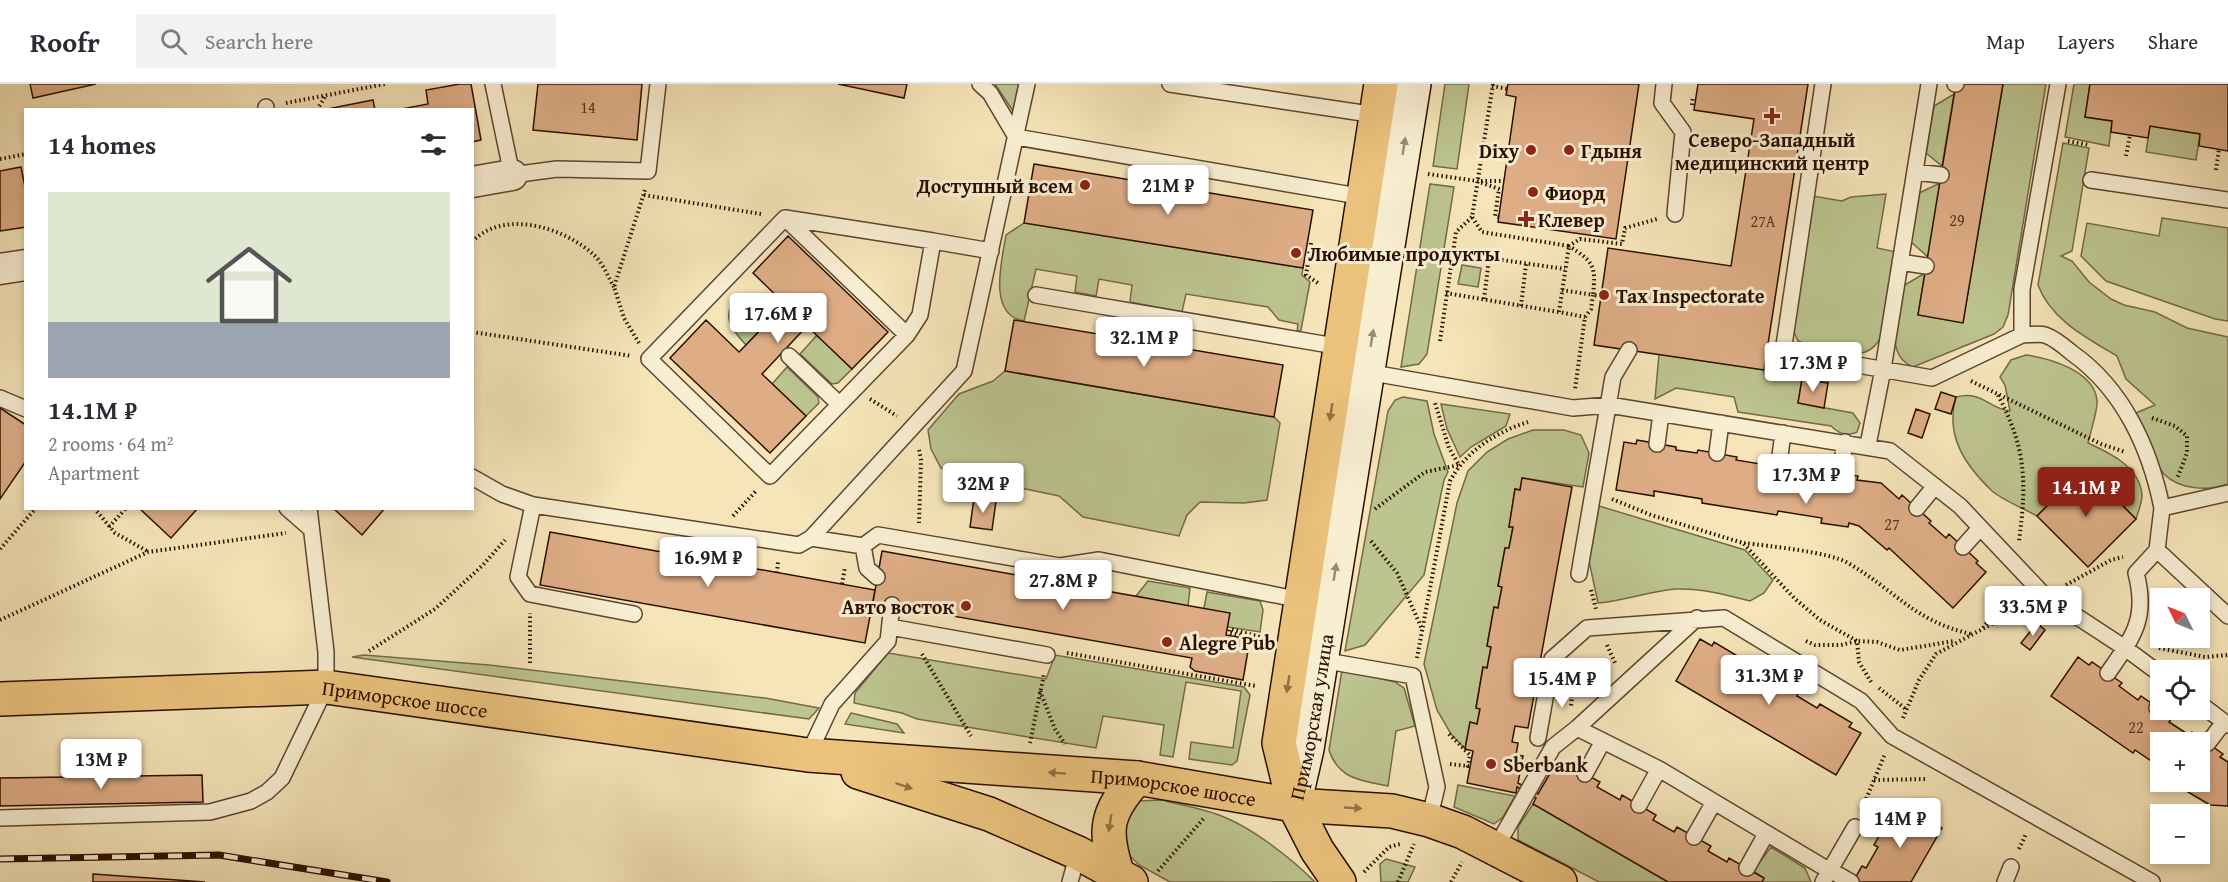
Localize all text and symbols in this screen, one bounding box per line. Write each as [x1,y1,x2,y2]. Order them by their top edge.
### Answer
search box [136,14,556,68]
text: Roofr [30,21,100,62]
icon: search [157,25,190,58]
text: Search here [205,25,313,57]
text: Map [1986,26,2025,57]
text: Layers [2058,26,2115,57]
text: Share [2148,26,2198,57]
house number: 14 [580,95,596,119]
marker: Северо-Западный медицинский центр [1763,107,1781,125]
text: 14 homes [48,125,156,164]
place label: Северо-Западный медицинский центр [1675,125,1869,177]
icon: filters [417,128,450,161]
one-way arrow [1400,136,1409,155]
place label: Dixy [1479,136,1520,165]
place label: Гдыня [1581,136,1642,165]
marker: Dixy [1524,143,1538,157]
marker: Гдыня [1562,143,1576,157]
pin: 21M ₽ [1126,165,1210,216]
text: 21M ₽ [1142,170,1194,199]
place label: Доступный всем [916,171,1073,200]
marker: Доступный всем [1078,178,1092,192]
place label: Фиорд [1545,178,1606,207]
marker: Фиорд [1526,185,1540,199]
place label: Клевер [1538,205,1605,234]
house number: 29 [1949,208,1965,232]
house number: 27А [1750,209,1776,233]
marker: Клевер [1519,212,1533,226]
icon: home [195,231,303,339]
place label: Любимые продукты [1308,239,1500,268]
marker: Любимые продукты [1289,246,1303,260]
place label: Tax Inspectorate [1616,281,1765,310]
marker: Tax Inspectorate [1597,288,1611,302]
pin: 17.6M ₽ [723,293,833,344]
text: 17.6M ₽ [744,298,812,327]
pin: 32.1M ₽ [1089,317,1199,368]
text: 32.1M ₽ [1110,322,1178,351]
one-way arrow [1368,329,1377,348]
pin: 17.3M ₽ [1758,342,1868,393]
text: 17.3M ₽ [1779,347,1847,376]
text: 14.1M ₽ [48,390,137,429]
one-way arrow [1326,402,1335,421]
text: 2 rooms · 64 m² [48,429,174,458]
pin: 17.3M ₽ [1751,454,1861,505]
text: Apartment [48,458,140,487]
text: 17.3M ₽ [1772,459,1840,488]
pin: 32M ₽ [941,463,1025,514]
pin: 14.1M ₽ [2031,467,2141,518]
text: 32M ₽ [957,468,1009,497]
text: 14.1M ₽ [2052,472,2120,501]
house number: 27 [1884,512,1900,536]
pin: 16.9M ₽ [653,537,763,588]
text: 16.9M ₽ [674,542,742,571]
pin: 27.8M ₽ [1008,560,1118,611]
one-way arrow [1330,563,1339,582]
text: 27.8M ₽ [1029,565,1097,594]
pin: 33.5M ₽ [1978,586,2088,637]
north arrow [2150,588,2210,648]
map controls [2150,588,2210,864]
text: 33.5M ₽ [1999,591,2067,620]
place label: Авто восток [842,592,955,621]
marker: Авто восток [959,599,973,613]
place label: Alegre Pub [1179,628,1276,657]
street label: Приморская улица [1281,631,1340,803]
marker: Alegre Pub [1160,635,1174,649]
pin: 31.3M ₽ [1714,655,1824,706]
pin: 15.4M ₽ [1507,658,1617,709]
text: 31.3M ₽ [1735,660,1803,689]
button: locate [2150,660,2210,720]
text: 15.4M ₽ [1528,663,1596,692]
street label: Приморское шоссе [320,672,490,724]
one-way arrow [1284,675,1293,694]
house number: 22 [2128,715,2144,739]
button: + [2150,732,2210,792]
pin: 13M ₽ [59,739,143,790]
text: 13M ₽ [75,744,127,773]
place label: Sberbank [1503,750,1588,779]
marker: Sberbank [1484,757,1498,771]
street label: Приморское шоссе [1090,760,1258,813]
one-way arrow [1048,768,1067,778]
one-way arrow [895,782,913,791]
pin: 14M ₽ [1858,798,1942,849]
one-way arrow [1343,803,1362,812]
text: 14M ₽ [1874,803,1926,832]
button: − [2150,804,2210,864]
one-way arrow [1105,814,1114,833]

